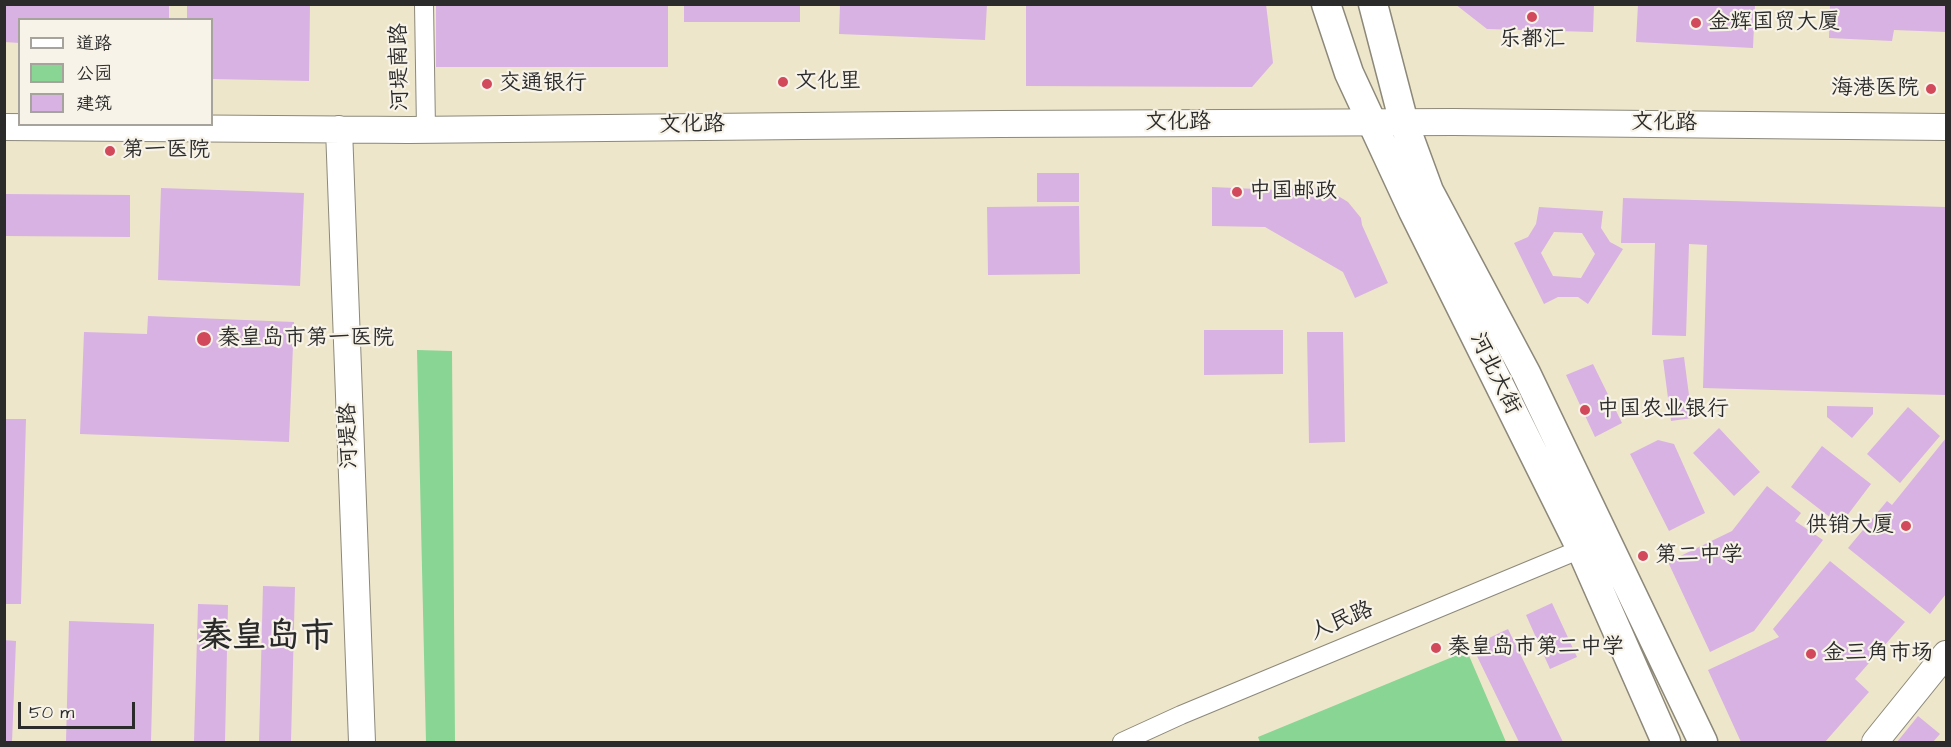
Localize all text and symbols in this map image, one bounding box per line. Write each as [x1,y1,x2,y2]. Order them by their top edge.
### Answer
marker: 乐都汇 [1525,10,1539,24]
place label: 金辉国贸大厦 [1708,10,1840,36]
marker: 金辉国贸大厦 [1689,16,1703,30]
legend [18,18,213,126]
street label: 河堤南路 [387,23,415,111]
place label: 乐都汇 [1499,27,1565,53]
text: 道路 [76,31,112,56]
text: 公园 [76,61,112,86]
place label: 文化里 [795,69,861,95]
place label: 交通银行 [499,71,587,97]
marker: 文化里 [776,75,790,89]
place label: 海港医院 [1831,76,1919,102]
marker: 交通银行 [480,77,494,91]
marker: 海港医院 [1924,82,1938,96]
text: 建筑 [76,91,112,116]
street label: 文化路 [1145,110,1211,136]
street label: 文化路 [1631,110,1697,138]
street label: 文化路 [659,112,725,140]
place label: 第一医院 [122,138,210,164]
marker: 第一医院 [103,144,117,158]
place label: 中国邮政 [1249,179,1337,205]
marker: 中国邮政 [1230,185,1244,199]
place label: 秦皇岛市第一医院 [218,326,394,352]
street label: 河北大街 [1463,329,1525,419]
marker: 秦皇岛市第一医院 [195,330,213,348]
place label: 中国农业银行 [1597,397,1729,423]
street label: 河堤路 [336,403,364,469]
marker: 中国农业银行 [1578,403,1592,417]
place label: 供销大厦 [1806,513,1894,539]
marker: 供销大厦 [1899,519,1913,533]
place label: 第二中学 [1655,543,1743,569]
marker: 第二中学 [1636,549,1650,563]
street label: 人民路 [1306,597,1378,647]
district label: 秦皇岛市 [198,619,334,659]
place label: 秦皇岛市第二中学 [1448,635,1624,661]
marker: 秦皇岛市第二中学 [1429,641,1443,655]
place label: 金三角市场 [1823,641,1933,667]
marker: 金三角市场 [1804,647,1818,661]
scale bar [21,690,138,728]
text: 50 m [29,700,74,725]

